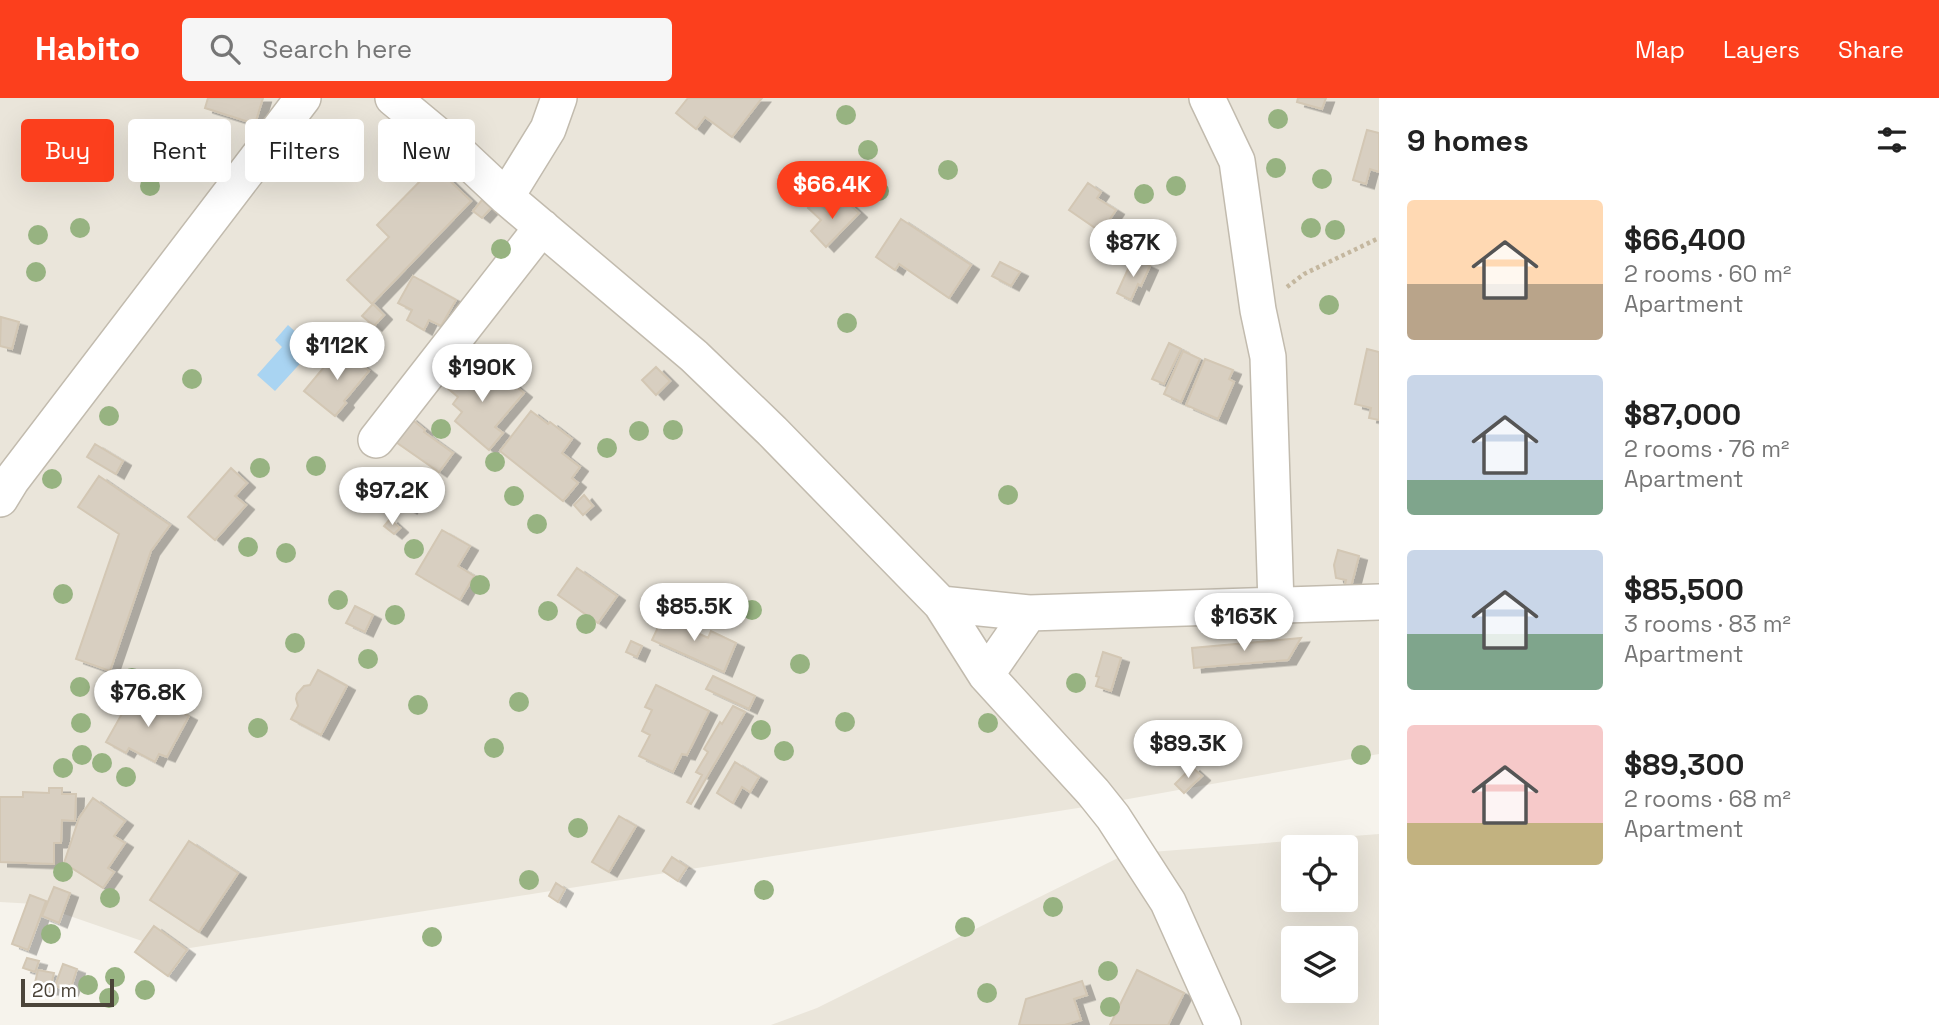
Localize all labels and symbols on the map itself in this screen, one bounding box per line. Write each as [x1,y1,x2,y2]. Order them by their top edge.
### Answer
pin: $66.4K [775,162,889,221]
pin: $87K [1092,220,1174,279]
pin: $112K [288,322,386,382]
pin: $190K [433,344,531,404]
pin: $97.2K [335,468,449,527]
pin: $85.5K [637,584,751,643]
pin: $163K [1195,594,1293,653]
pin: $76.8K [91,670,205,729]
pin: $89.3K [1131,720,1245,780]
scale bar [21,976,114,1008]

